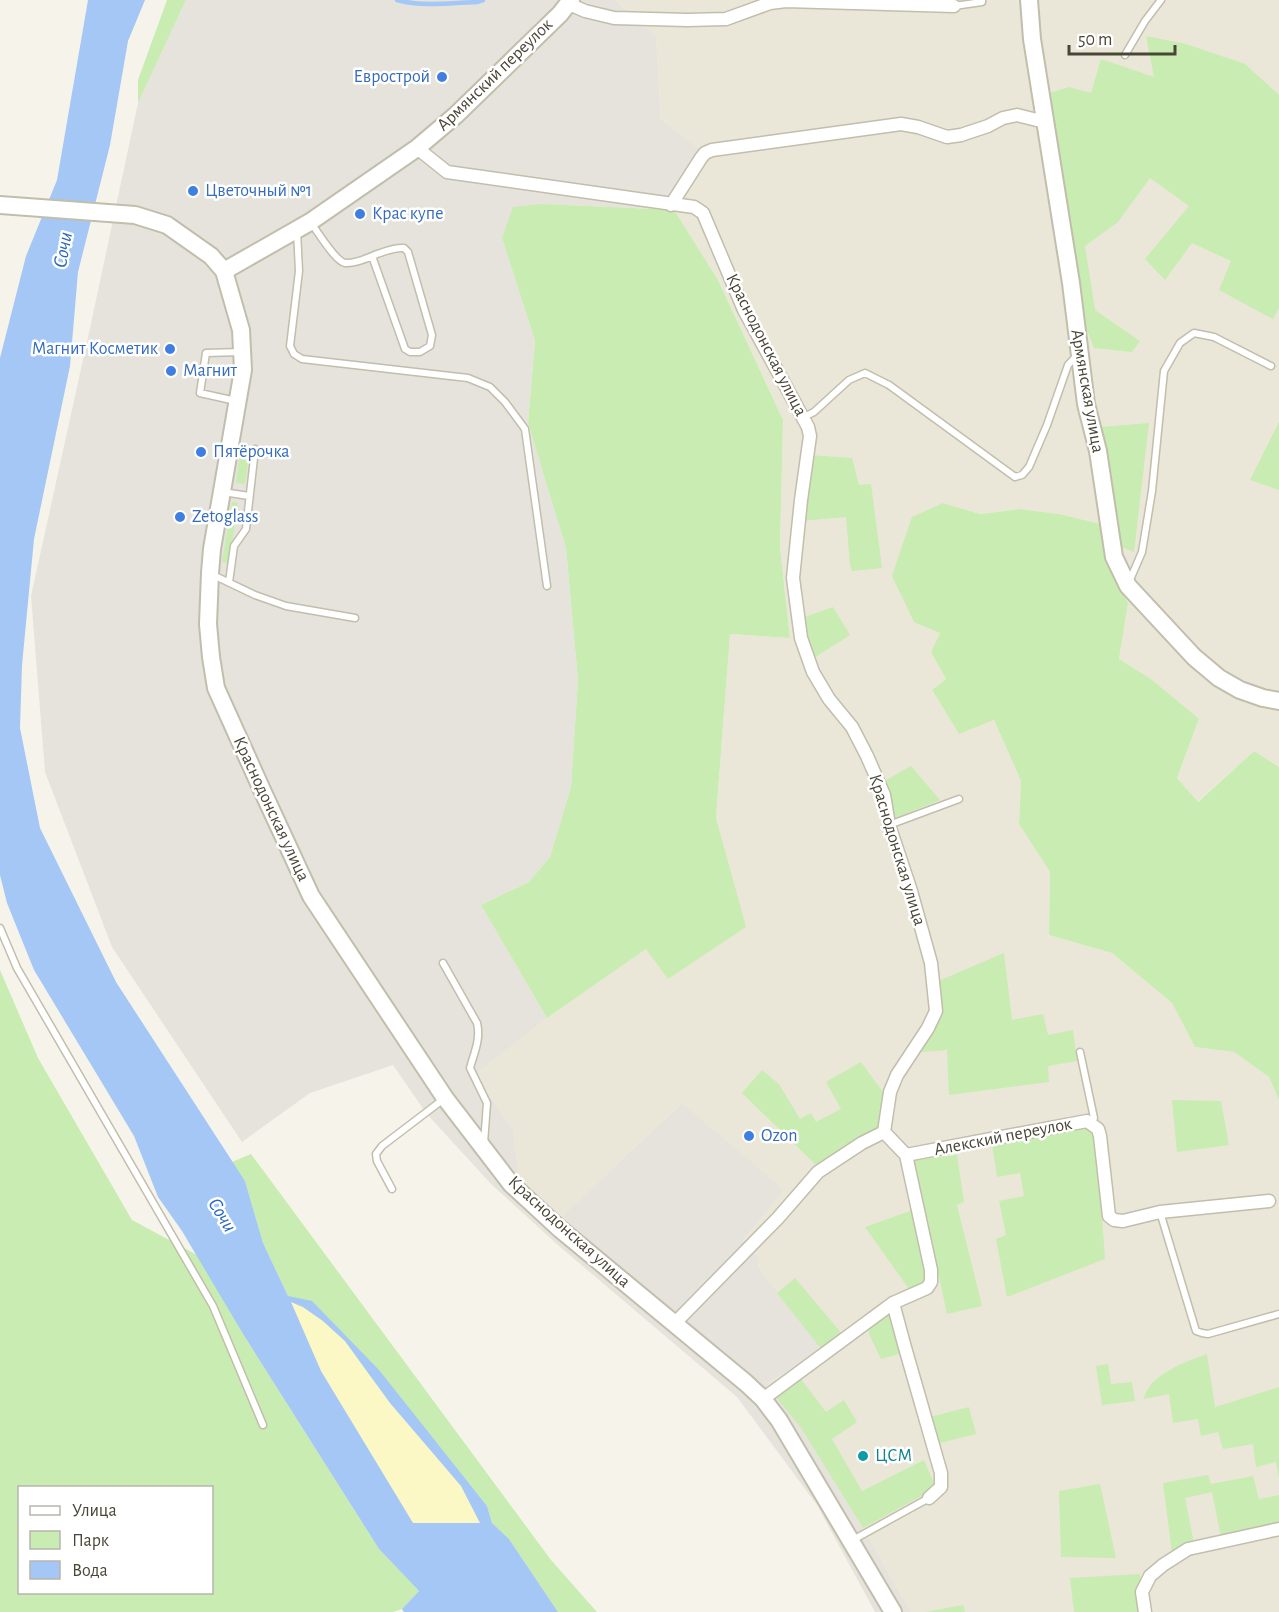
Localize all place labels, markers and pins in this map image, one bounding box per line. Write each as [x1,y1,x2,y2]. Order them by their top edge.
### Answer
place label: Еврострой [354,68,430,86]
marker: Еврострой [435,70,449,84]
place label: Цветочный №1 [205,182,312,200]
marker: Цветочный №1 [186,184,200,198]
place label: Крас купе [372,205,443,223]
marker: Крас купе [353,207,367,221]
place label: Магнит Косметик [32,340,159,358]
marker: Магнит Косметик [163,342,177,356]
place label: Магнит [183,362,238,380]
marker: Магнит [164,364,178,378]
place label: Пятёрочка [213,443,290,461]
marker: Пятёрочка [194,445,208,459]
place label: Zetoglass [192,508,259,526]
marker: Zetoglass [173,510,187,524]
place label: Ozon [761,1127,798,1145]
marker: Ozon [742,1129,756,1143]
place label: ЦСМ [875,1447,912,1465]
marker: ЦСМ [856,1449,870,1463]

